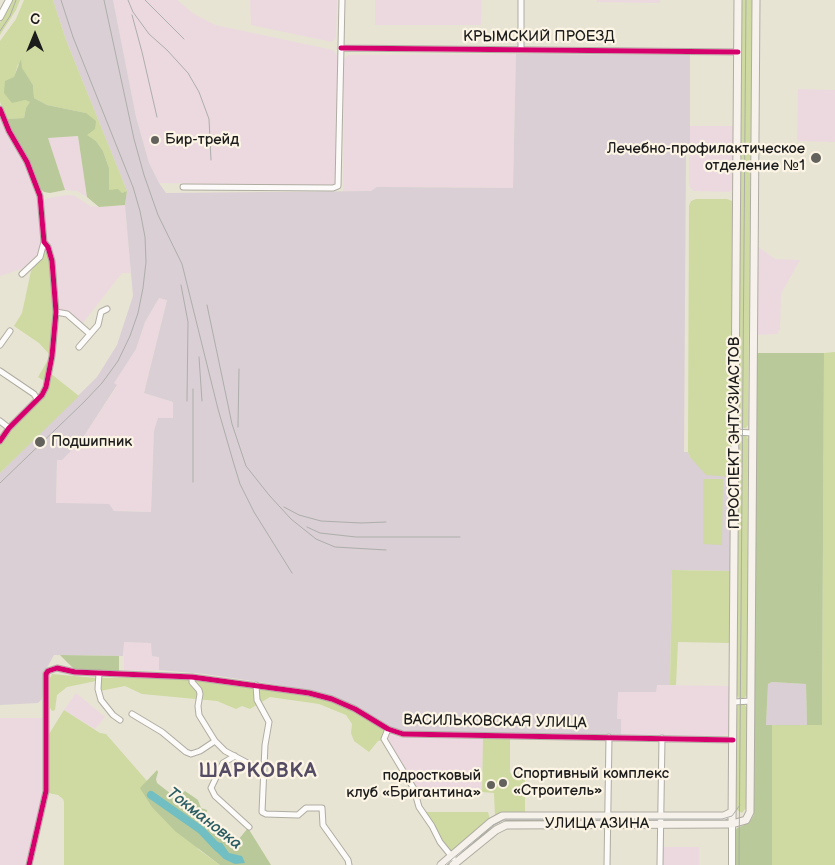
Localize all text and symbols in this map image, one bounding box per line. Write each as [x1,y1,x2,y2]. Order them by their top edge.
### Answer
north arrow [10,10,60,60]
text: С [30,11,40,28]
street label: КРЫМСКИЙ ПРОЕЗД [463,28,615,46]
place label: Бир-трейд [165,131,239,149]
marker: Бир-трейд [149,134,161,146]
place label: Лечебно-профилактическое отделение №1 [607,140,805,175]
marker: Лечебно-профилактическое отделение №1 [809,151,823,165]
street label: ПРОСПЕКТ ЭНТУЗИАСТОВ [726,337,744,529]
place label: Подшипник [51,433,132,451]
marker: Подшипник [33,435,47,449]
street label: ВАСИЛЬКОВСКАЯ УЛИЦА [403,711,587,733]
district label: ШАРКОВКА [197,760,319,784]
place label: Спортивный комплекс «Строитель» [513,765,669,800]
place label: подростковый клуб «Бригантина» [346,767,481,802]
marker: Спортивный комплекс «Строитель» [497,777,509,789]
marker: подростковый клуб «Бригантина» [485,779,497,791]
water label: Токмановка [163,784,245,854]
street label: УЛИЦА АЗИНА [545,815,649,833]

